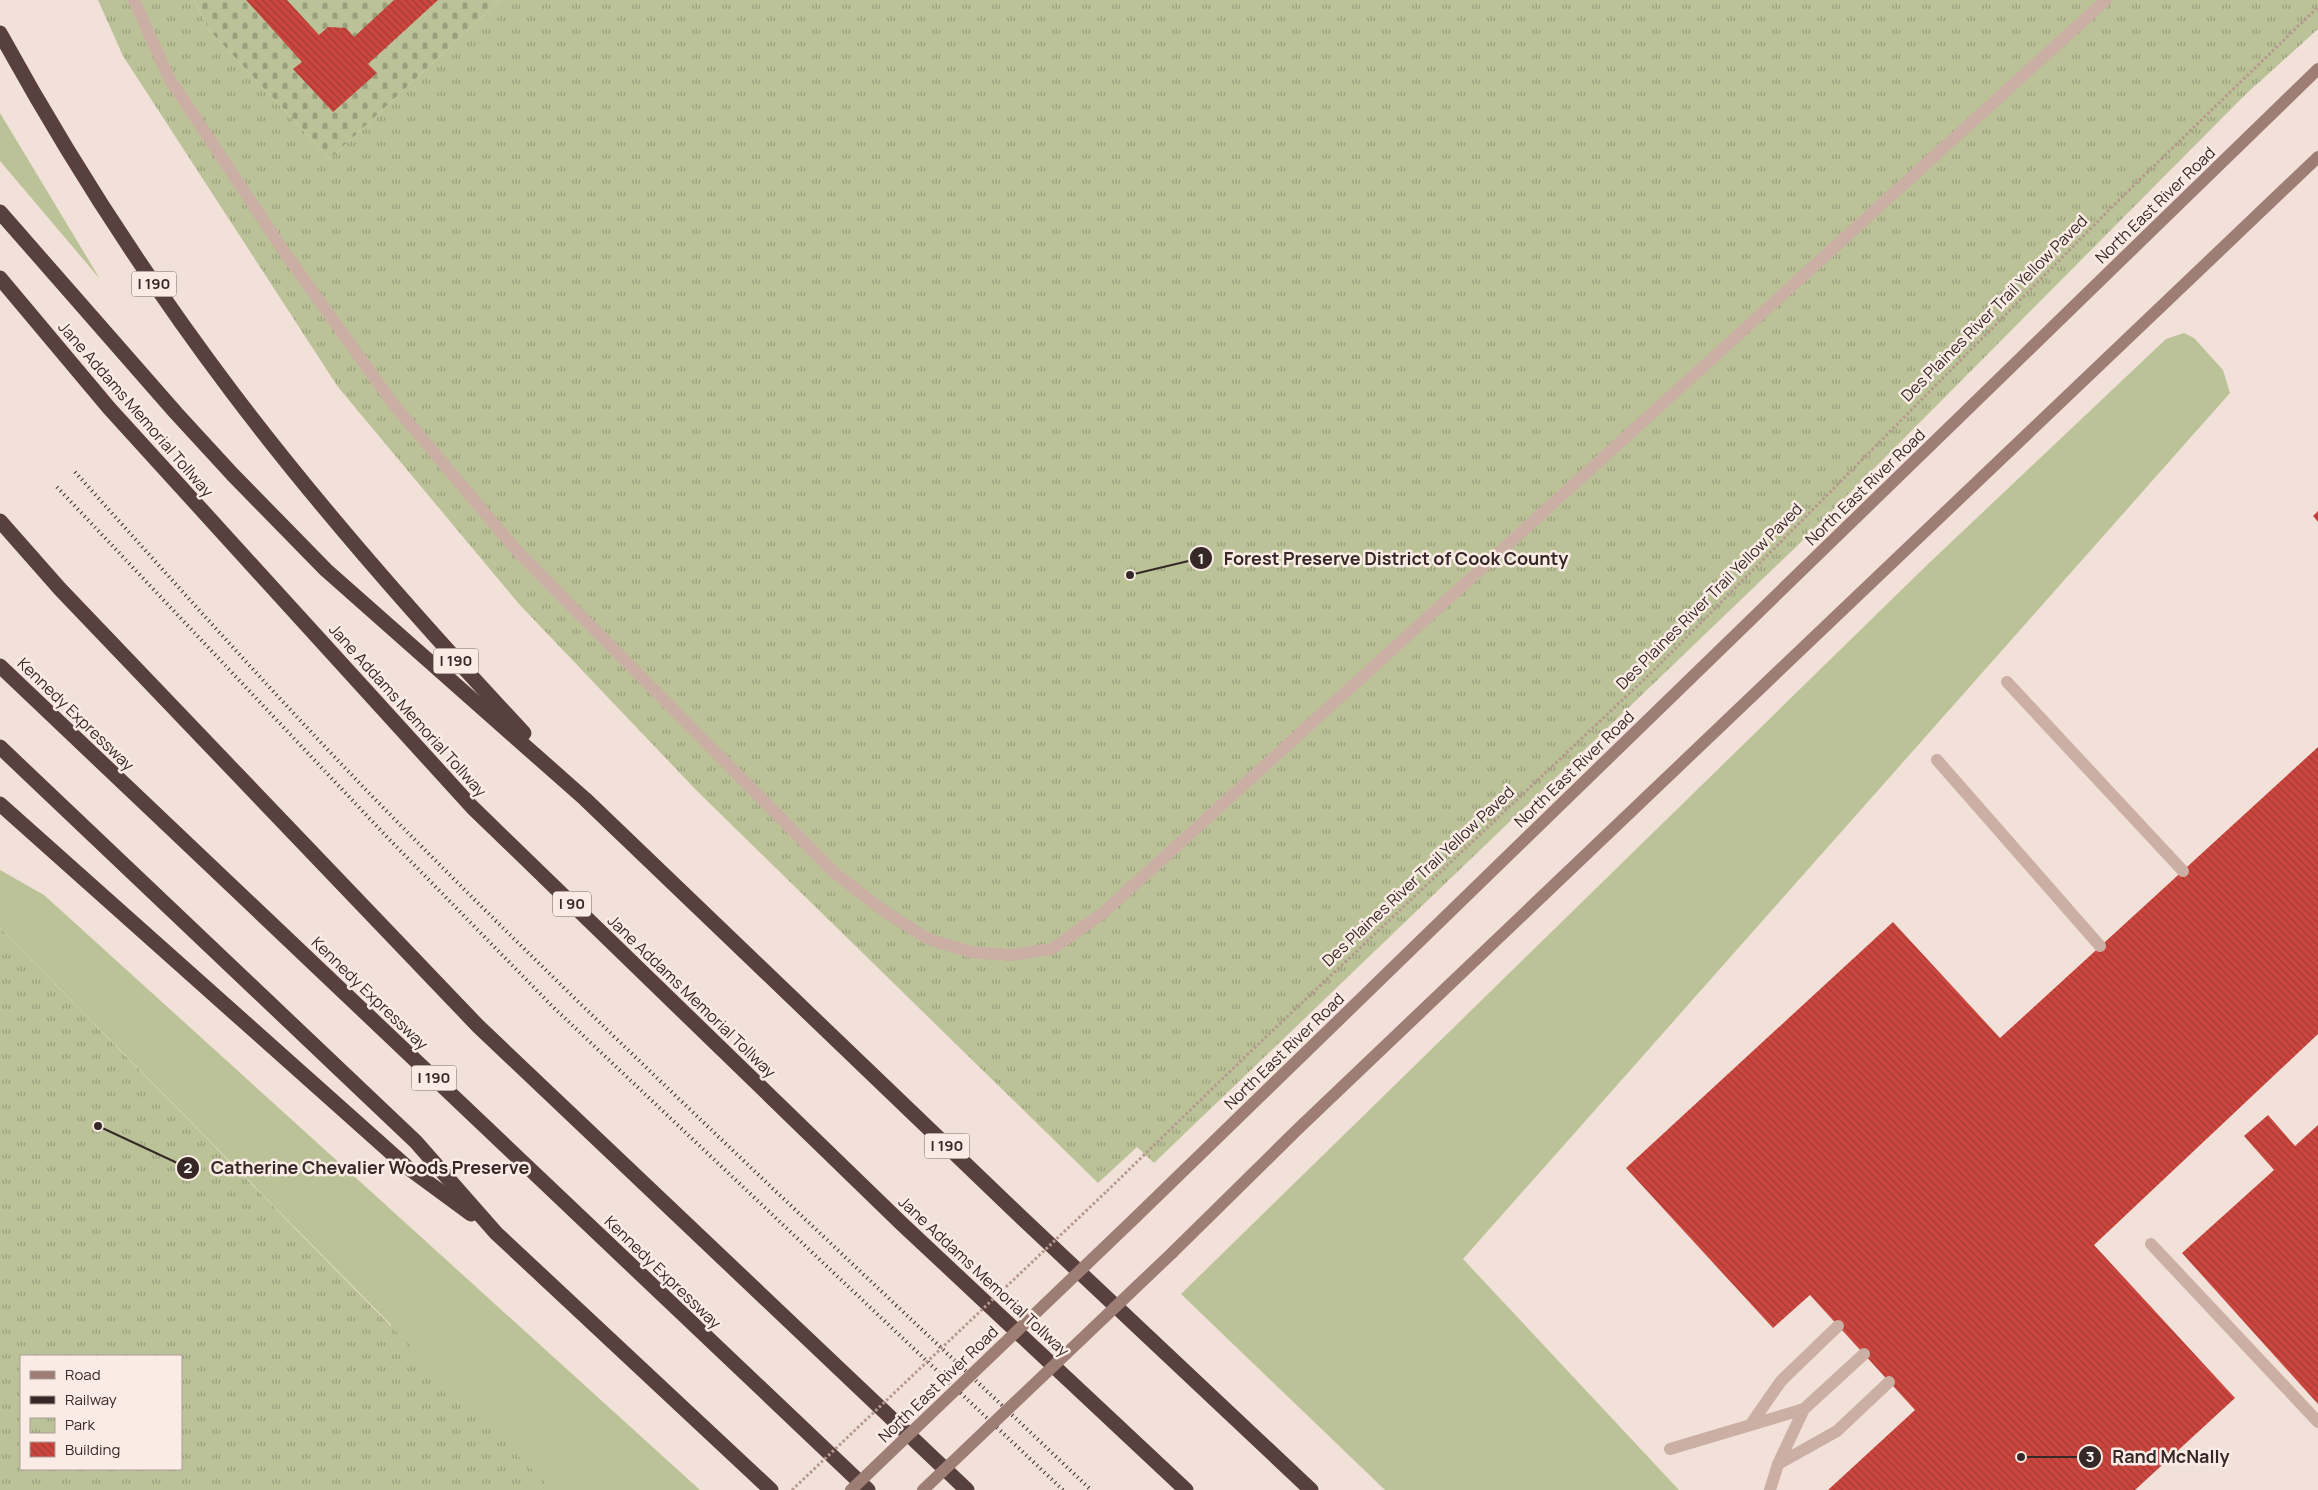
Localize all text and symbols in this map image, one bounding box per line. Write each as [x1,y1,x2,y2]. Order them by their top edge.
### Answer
street label: North East River Road [2090,142,2220,268]
street label: Des Plaines River Trail Yellow Paved [1896,210,2092,406]
road number: I 190 [132,272,176,296]
street label: Jane Addams Memorial Tollway [54,316,219,502]
street label: North East River Road [1800,424,1930,550]
street label: Des Plaines River Trail Yellow Paved [1611,498,1807,694]
callout: Forest Preserve District of Cook County [1189,542,1578,575]
text: Forest Preserve District of Cook County [1224,546,1568,570]
text: 1 [1198,548,1204,569]
street label: Jane Addams Memorial Tollway [324,619,492,802]
road number: I 190 [434,648,478,674]
street label: Kennedy Expressway [13,652,140,776]
street label: North East River Road [1509,706,1639,832]
street label: Des Plaines River Trail Yellow Paved [1317,781,1519,971]
road number: I 90 [553,892,591,916]
street label: Jane Addams Memorial Tollway [603,910,781,1083]
street label: Kennedy Expressway [307,931,434,1055]
street label: North East River Road [1219,988,1349,1114]
road number: I 190 [412,1066,456,1090]
road number: I 190 [924,1134,970,1158]
callout: Catherine Chevalier Woods Preserve [175,1151,539,1184]
text: Catherine Chevalier Woods Preserve [211,1155,529,1179]
text: 2 [184,1157,193,1178]
street label: Jane Addams Memorial Tollway [894,1191,1075,1362]
street label: Kennedy Expressway [600,1210,727,1334]
street label: North East River Road [873,1321,1003,1447]
legend [20,1355,182,1470]
text: Road [65,1364,101,1385]
text: Railway [65,1389,117,1410]
text: Park [65,1414,95,1435]
text: Building [65,1439,120,1460]
callout: Rand McNally [2078,1440,2240,1473]
text: Rand McNally [2112,1444,2230,1468]
text: 3 [2086,1446,2094,1467]

